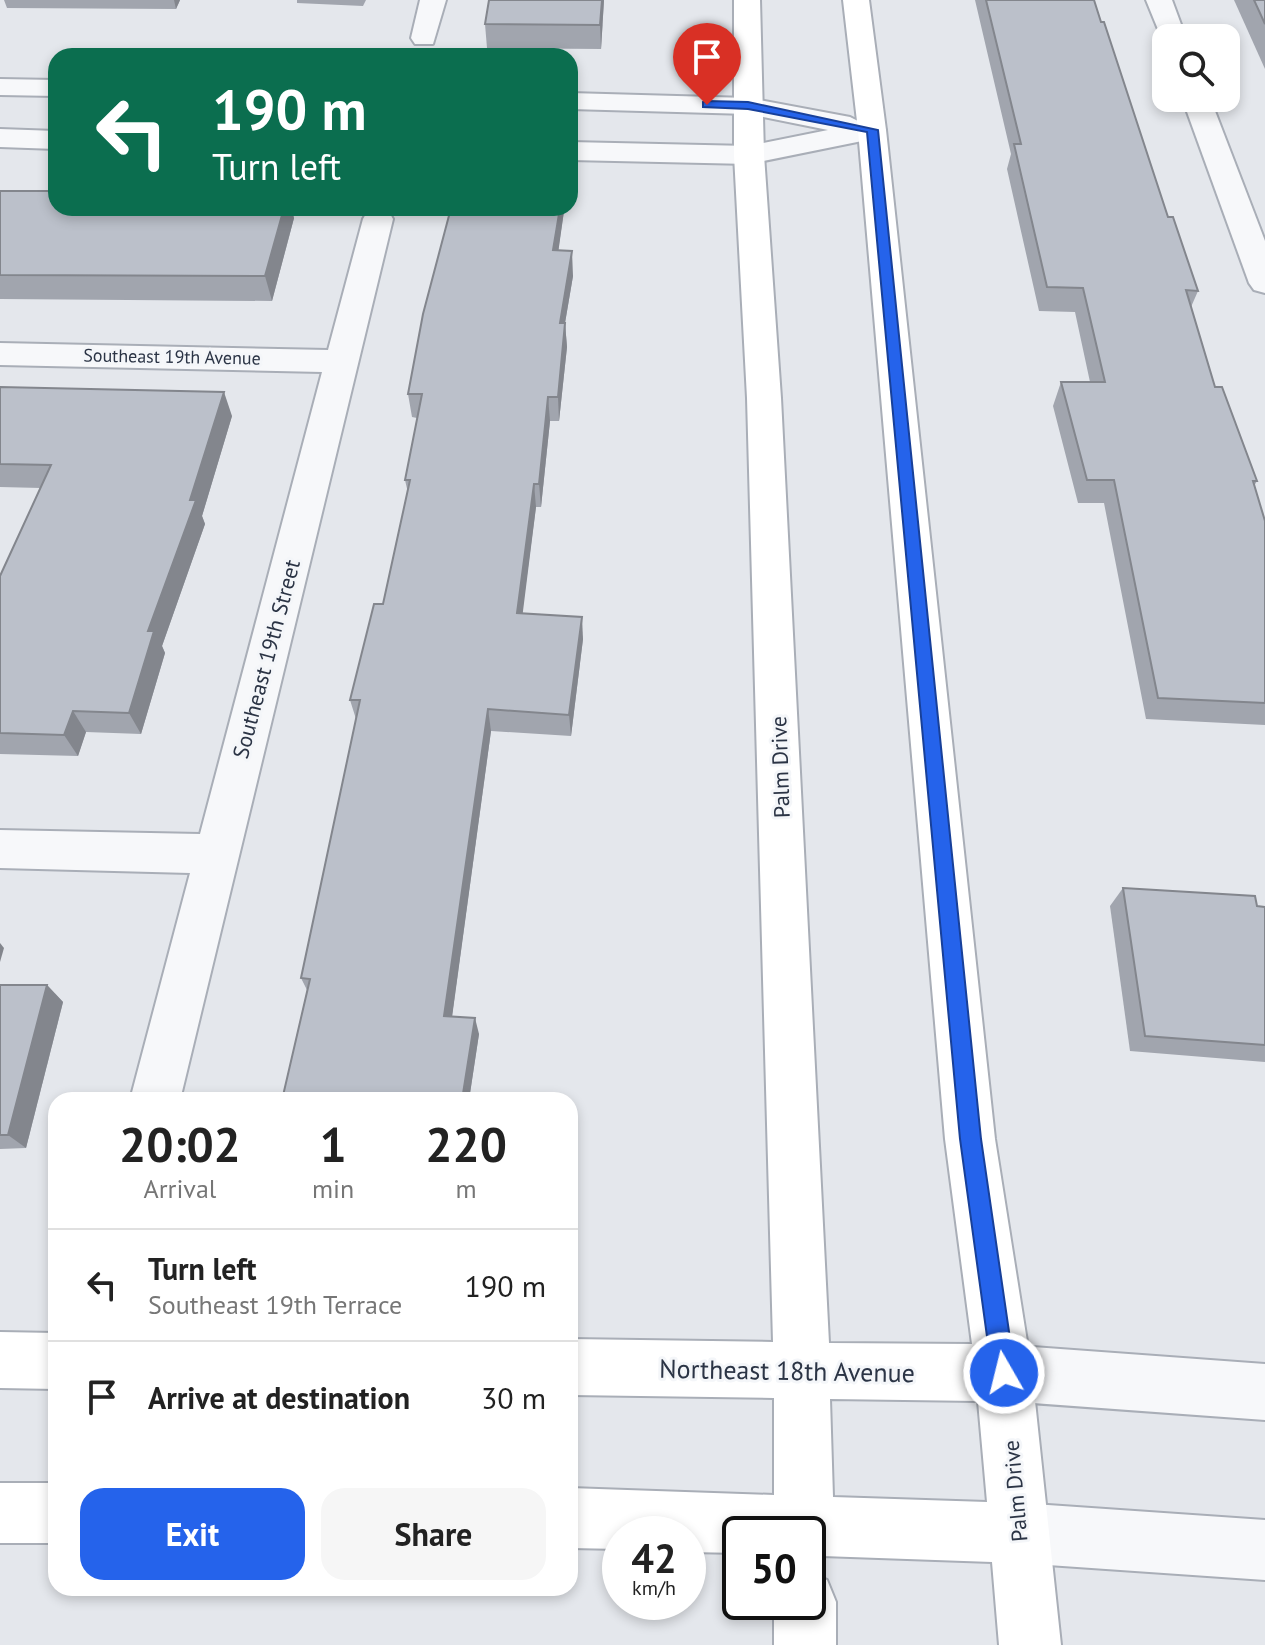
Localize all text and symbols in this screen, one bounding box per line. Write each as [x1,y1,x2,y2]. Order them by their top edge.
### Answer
pin [673,23,741,105]
map controls [1152,24,1240,112]
button: search [1152,24,1240,112]
icon: arrive [685,35,729,79]
text: 190 m [212,73,367,145]
icon: left [80,80,184,184]
text: Turn left [212,143,341,190]
street label: Southeast 19th Avenue [83,343,261,370]
street label: Southeast 19th Street [226,556,306,762]
street label: Palm Drive [764,716,796,818]
text: 20:02 [119,1113,241,1175]
text: 1 [319,1113,347,1175]
text: 220 [425,1113,507,1175]
text: Arrival [144,1172,216,1205]
text: min [312,1172,354,1205]
text: m [456,1172,477,1205]
text: Turn left [148,1249,256,1288]
icon: left [80,1263,124,1307]
text: 190 m [465,1266,546,1305]
text: Southeast 19th Terrace [148,1288,402,1321]
position arrow [962,1331,1046,1415]
street label: Northeast 18th Avenue [659,1352,915,1389]
icon: arrive [80,1375,124,1419]
text: Arrive at destination [148,1378,410,1417]
text: 30 m [481,1378,546,1417]
street label: Palm Drive [997,1439,1033,1543]
button: Exit [80,1488,305,1580]
button: Share [321,1488,546,1580]
speed limit sign: 50 [722,1516,826,1620]
text: 42 [631,1532,677,1584]
text: km/h [632,1575,676,1601]

